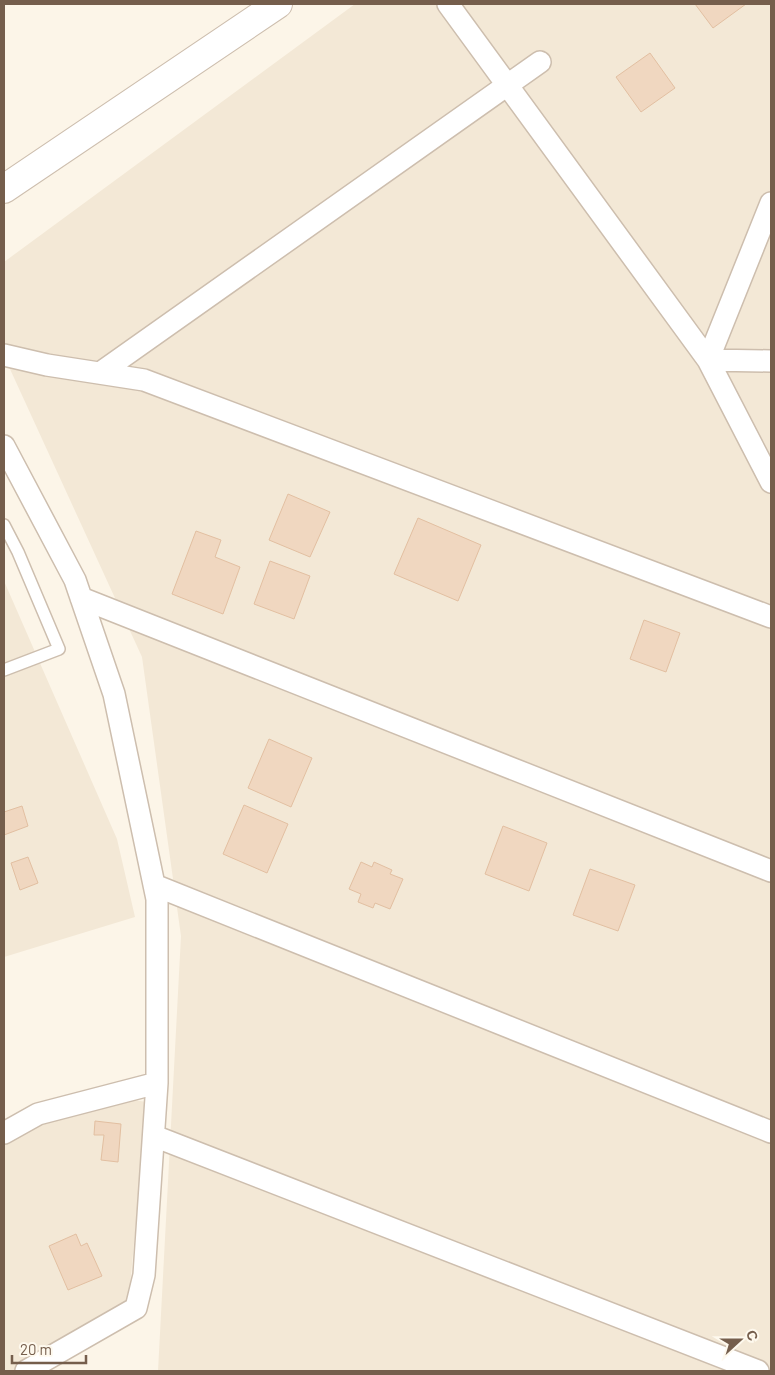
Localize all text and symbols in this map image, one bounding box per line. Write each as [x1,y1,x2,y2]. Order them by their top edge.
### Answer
north arrow [715,1315,765,1365]
text: С [743,1327,762,1343]
scale bar [12,1332,86,1364]
text: 20 m [20,1340,52,1358]

